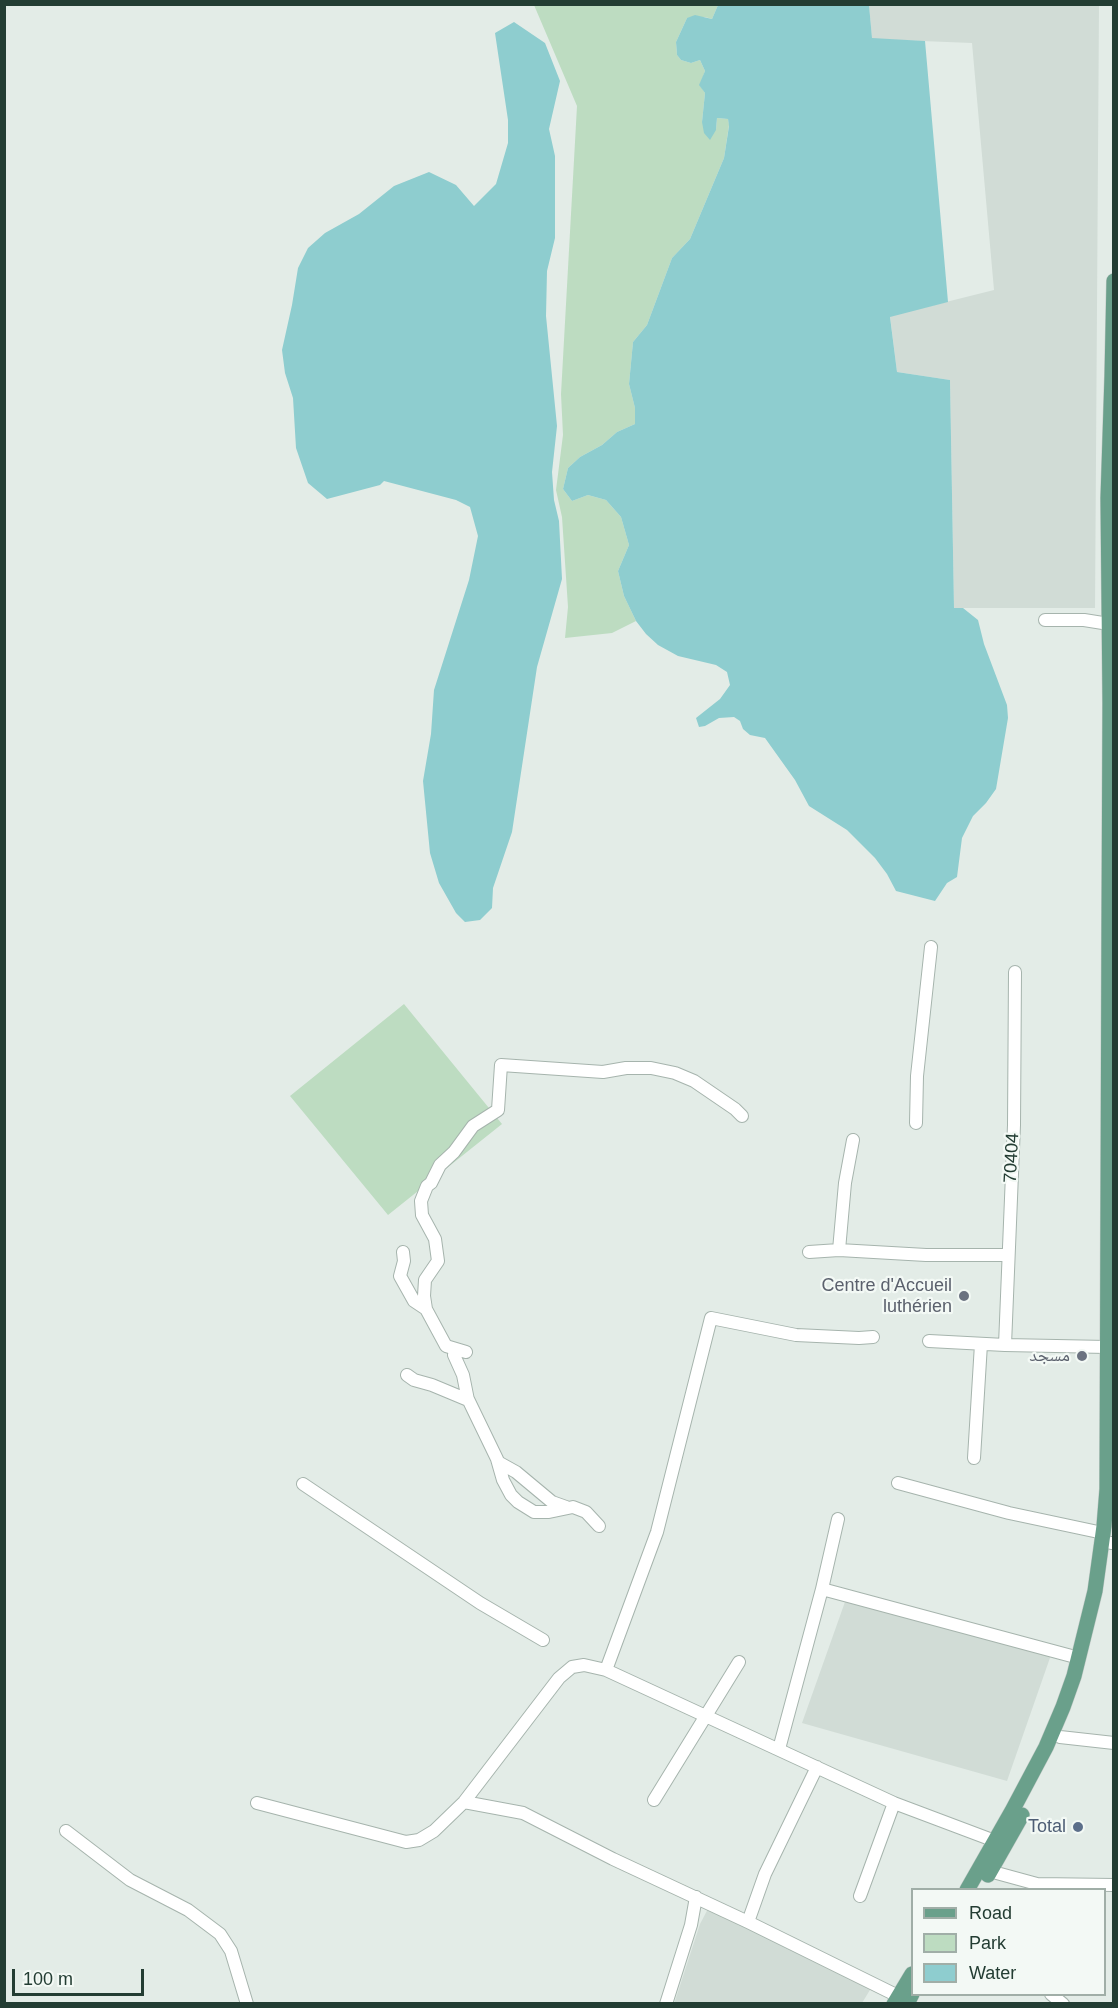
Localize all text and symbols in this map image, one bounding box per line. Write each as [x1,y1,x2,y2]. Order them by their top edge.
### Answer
street label: 70404 [1000,1132,1024,1184]
place label: Centre d'Accueil luthérien [822,1275,952,1318]
marker: Centre d'Accueil luthérien [957,1289,971,1303]
place label: مسجد [1029,1345,1070,1367]
marker: مسجد [1075,1349,1089,1363]
place label: Total [1028,1816,1066,1838]
marker: Total [1071,1820,1085,1834]
legend [911,1888,1106,1996]
text: Road [969,1903,1012,1923]
text: Park [969,1933,1006,1953]
scale bar [15,1957,147,1995]
text: Water [969,1963,1016,1983]
text: 100 m [23,1969,73,1989]

